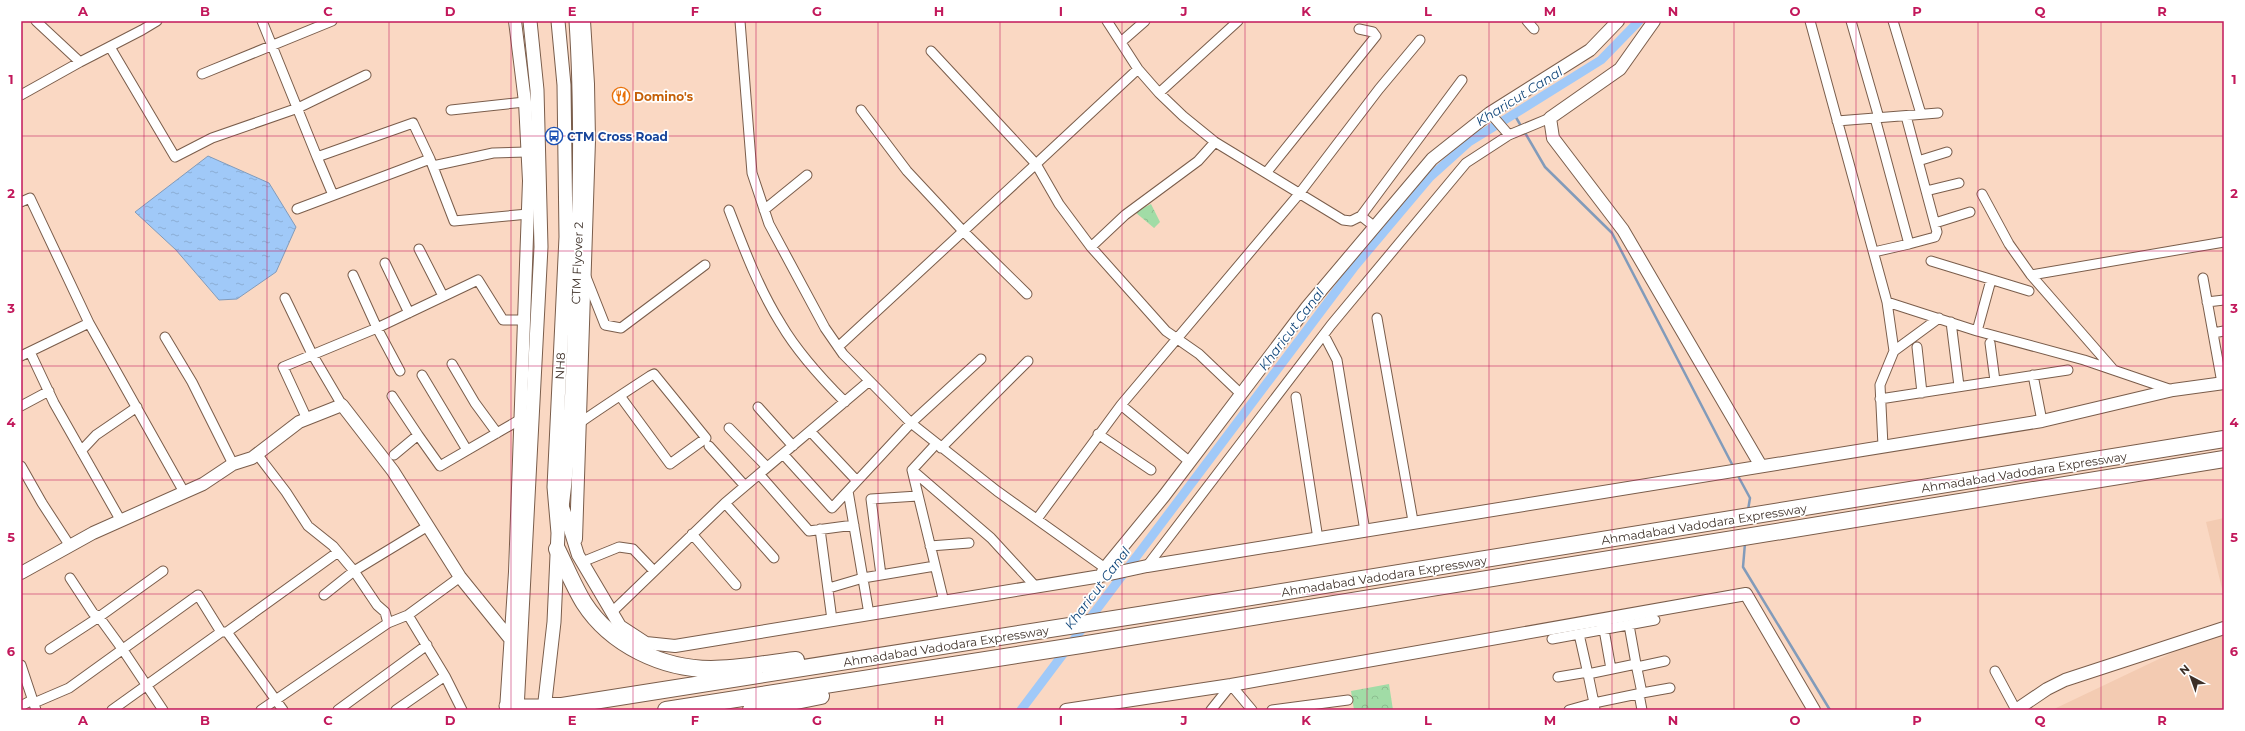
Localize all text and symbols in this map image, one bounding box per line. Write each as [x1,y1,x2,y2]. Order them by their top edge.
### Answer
text: A [77,3,89,19]
text: B [200,3,210,19]
text: C [323,3,333,19]
text: D [445,3,456,19]
text: E [568,3,577,19]
text: F [691,3,699,19]
text: G [812,3,822,19]
text: H [934,3,944,19]
text: I [1059,3,1063,19]
text: J [1179,3,1188,19]
text: K [1301,3,1311,19]
text: L [1424,3,1432,19]
text: M [1544,3,1556,19]
text: N [1668,3,1678,19]
text: O [1790,3,1801,19]
text: P [1912,3,1922,19]
text: Q [2035,3,2046,19]
text: R [2157,3,2167,19]
water label: Kharicut Canal [1473,63,1566,129]
text: 1 [8,71,14,87]
text: 1 [2231,71,2237,87]
restaurant icon: Domino's [611,86,631,106]
place label: Domino's [634,89,694,104]
bus stop icon: CTM Cross Road [544,126,564,146]
place label: CTM Cross Road [567,129,668,144]
text: 2 [7,185,15,201]
text: 2 [2230,185,2238,201]
street label: CTM Flyover 2 [568,221,586,305]
water label: Kharicut Canal [1255,284,1328,373]
text: 3 [6,300,15,316]
text: 3 [2229,300,2238,316]
street label: NH8 [552,352,568,380]
text: 4 [7,414,16,430]
text: 4 [2230,414,2239,430]
street label: Ahmadabad Vadodara Expressway [1920,448,2128,496]
street label: Ahmadabad Vadodara Expressway [1600,500,1808,548]
text: 5 [7,529,15,545]
text: 5 [2230,529,2238,545]
water label: Kharicut Canal [1061,543,1134,632]
street label: Ahmadabad Vadodara Expressway [1280,552,1488,600]
street label: Ahmadabad Vadodara Expressway [842,622,1050,670]
text: 6 [7,643,16,659]
text: 6 [2230,643,2239,659]
north arrow [2171,657,2211,697]
text: N [2176,661,2192,678]
text: A [77,712,89,728]
text: B [200,712,210,728]
text: C [323,712,333,728]
text: D [445,712,456,728]
text: E [568,712,577,728]
text: F [691,712,699,728]
text: G [812,712,822,728]
text: H [934,712,944,728]
text: I [1059,712,1063,728]
text: J [1179,712,1188,728]
text: K [1301,712,1311,728]
text: L [1424,712,1432,728]
text: M [1544,712,1556,728]
text: N [1668,712,1678,728]
text: O [1790,712,1801,728]
text: P [1912,712,1922,728]
text: Q [2035,712,2046,728]
text: R [2157,712,2167,728]

